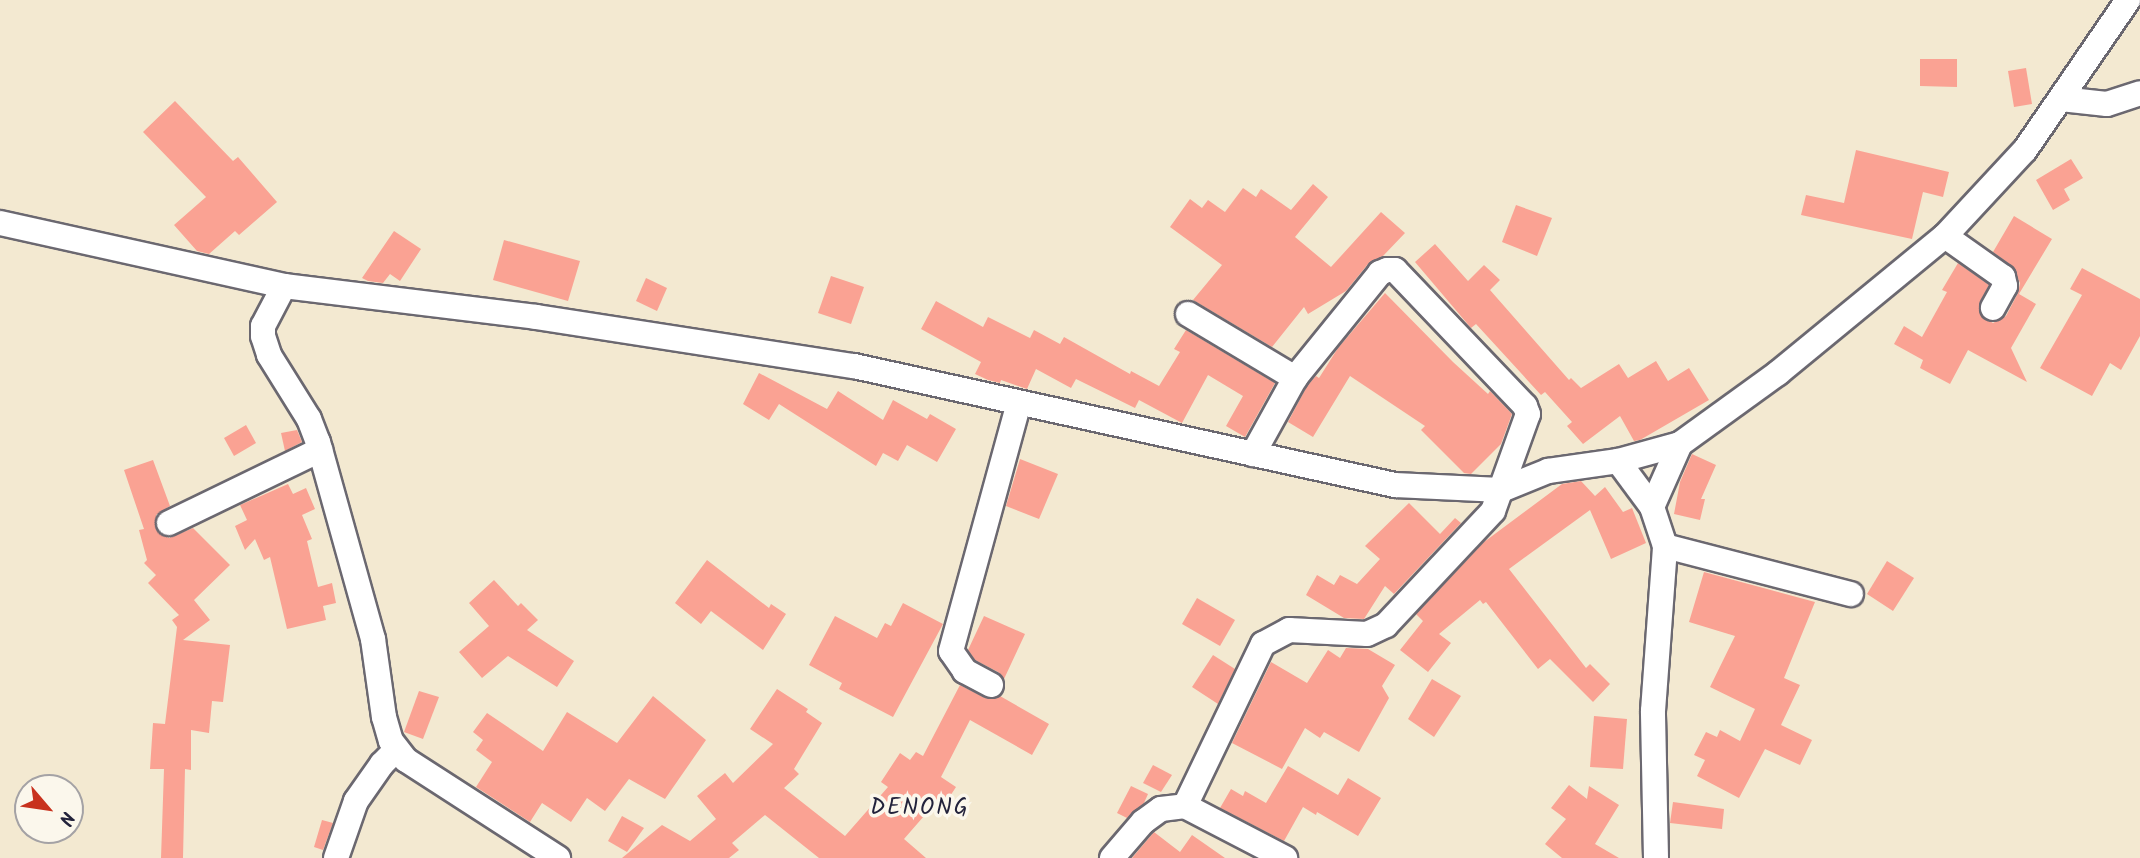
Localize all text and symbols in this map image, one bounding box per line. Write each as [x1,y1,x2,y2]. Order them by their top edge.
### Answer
north arrow [14,774,84,844]
district label: DENONG [871,794,969,822]
text: N [50,806,82,831]

